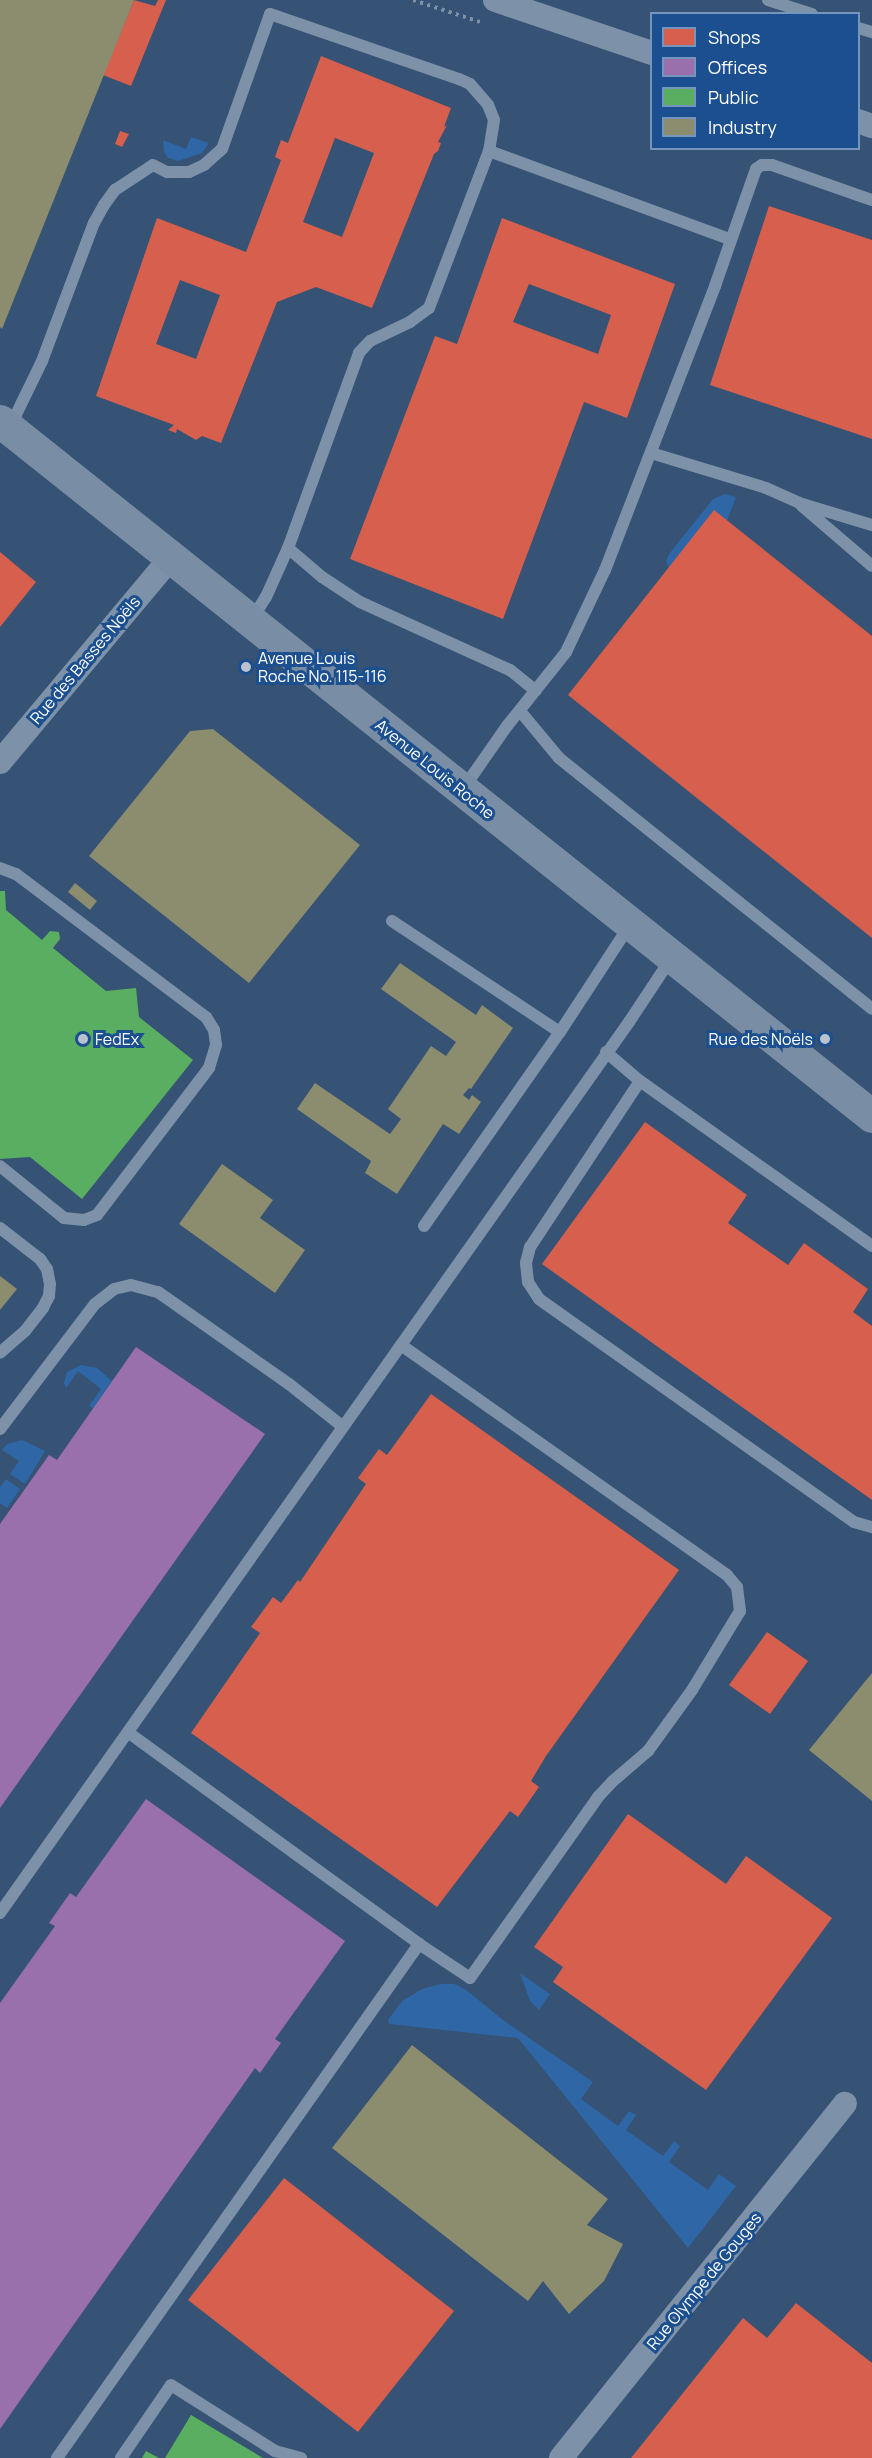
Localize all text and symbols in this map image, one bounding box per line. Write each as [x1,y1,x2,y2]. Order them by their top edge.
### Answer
legend [650,12,860,150]
text: Shops [708,25,760,49]
text: Offices [708,55,767,79]
text: Public [708,85,759,109]
text: Industry [708,115,777,139]
street label: Rue des Basses Noëls [26,592,144,728]
place label: Avenue Louis Roche No. 115-116 [258,648,387,686]
marker: Avenue Louis Roche No. 115-116 [239,660,253,674]
street label: Avenue Louis Roche [372,715,498,823]
place label: FedEx [95,1029,139,1049]
place label: Rue des Noëls [709,1029,813,1049]
marker: FedEx [76,1032,90,1046]
marker: Rue des Noëls [818,1032,832,1046]
street label: Rue Olympe de Gouges [643,2209,765,2353]

